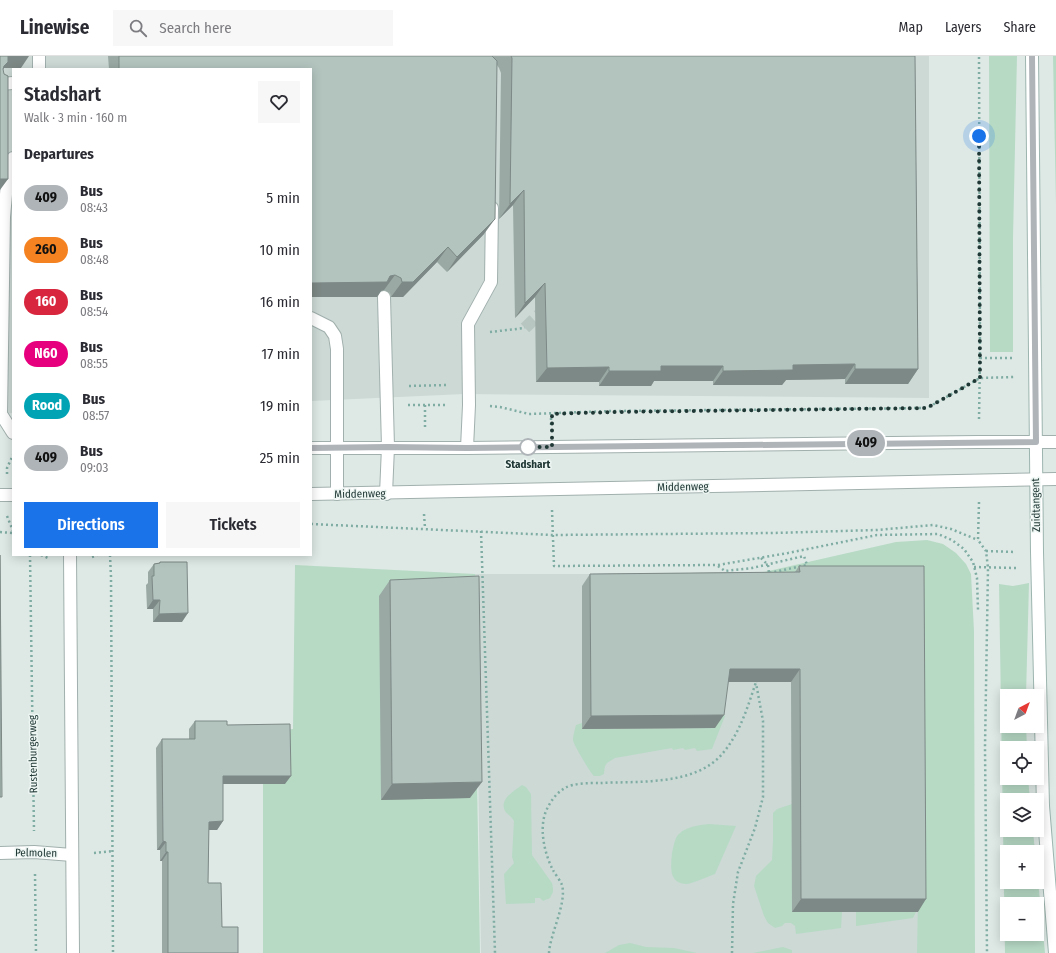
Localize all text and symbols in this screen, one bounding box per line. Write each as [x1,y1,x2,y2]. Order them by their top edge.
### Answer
search box [113,10,393,46]
text: Linewise [20,16,89,39]
icon: search [127,17,149,39]
text: Search here [159,19,232,37]
text: Map [899,19,923,36]
text: Layers [945,19,981,36]
text: Share [1003,19,1036,36]
button: heart [258,81,300,123]
text: Stadshart [24,83,101,106]
text: Walk · 3 min · 160 m [24,110,127,125]
your location [969,126,989,146]
text: Departures [24,145,94,163]
text: Bus [80,182,103,200]
text: 409 [35,189,57,206]
text: 5 min [266,189,300,207]
text: 08:43 [80,200,108,215]
text: Bus [80,234,103,252]
text: 260 [35,241,57,258]
text: 10 min [260,241,300,259]
text: 08:48 [80,252,109,267]
text: Bus [80,286,103,304]
text: 160 [36,293,56,310]
text: 16 min [260,293,300,311]
text: 08:54 [80,304,108,319]
text: Bus [80,338,103,356]
text: N60 [34,345,58,362]
text: 17 min [261,345,300,363]
text: 08:55 [80,356,108,371]
text: Bus [82,390,105,408]
text: Rood [32,397,62,414]
text: 19 min [260,397,300,415]
text: 08:57 [82,408,109,423]
line badge: 409 [843,430,889,456]
text: 409 [855,434,877,451]
marker: Stadshart [519,438,537,456]
text: Bus [80,442,103,460]
text: 409 [35,449,57,466]
text: 25 min [260,449,300,467]
place label: Stadshart [506,458,551,471]
text: 09:03 [80,460,108,475]
street label: Zuidtangent [1029,478,1043,532]
street label: Middenweg [657,480,710,494]
street label: Middenweg [334,487,387,501]
button: Directions [24,502,158,548]
button: Tickets [166,502,300,548]
north arrow [1000,689,1044,733]
map controls [1000,689,1044,941]
street label: Rustenburgerweg [26,714,40,793]
button: locate [1000,741,1044,785]
button: layers [1000,793,1044,837]
button: + [1000,845,1044,889]
street label: Pelmolen [15,846,57,860]
button: − [1000,897,1044,941]

